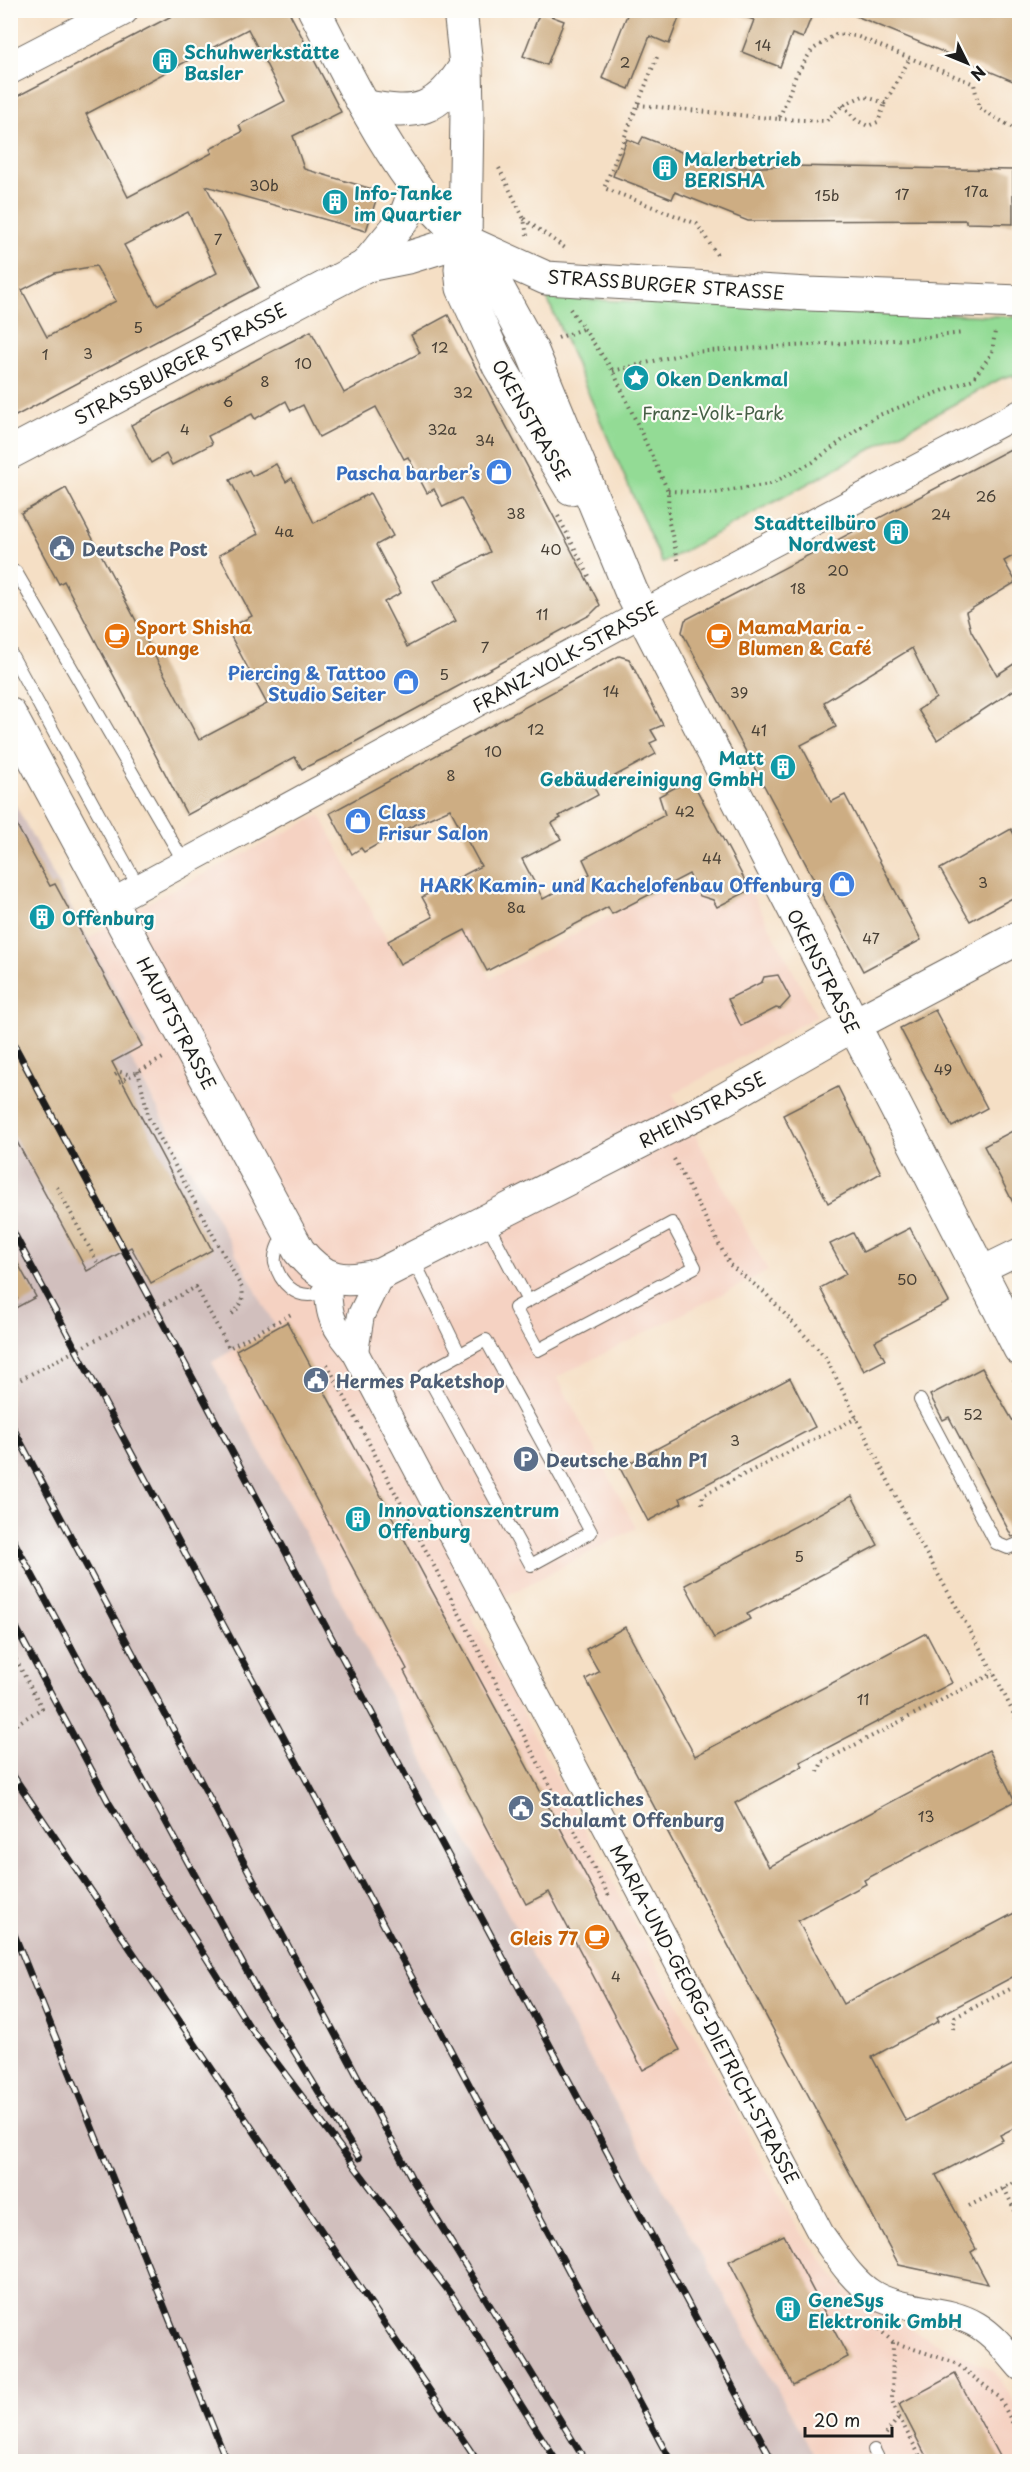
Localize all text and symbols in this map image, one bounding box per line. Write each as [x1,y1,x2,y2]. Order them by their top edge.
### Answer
house number: 14 [755,33,771,56]
north arrow [937,33,997,93]
place label: Schuhwerkstätte Basler [184,38,340,86]
building icon: Schuhwerkstätte Basler [150,46,180,76]
house number: 2 [620,50,630,73]
text: N [966,61,992,87]
place label: Malerbetrieb BERISHA [684,145,801,193]
building icon: Malerbetrieb BERISHA [650,153,680,183]
house number: 30b [249,173,279,196]
place label: Info-Tanke im Quartier [354,179,462,227]
house number: 17a [964,179,989,202]
house number: 17 [895,182,909,205]
house number: 15b [814,183,840,206]
building icon: Info-Tanke im Quartier [320,187,350,217]
house number: 7 [214,227,223,250]
street label: STRASSBURGER STRASSE [547,262,785,306]
street label: STRASSBURGER STRASSE [69,295,291,431]
house number: 5 [133,315,143,338]
house number: 12 [431,335,449,358]
house number: 3 [83,341,93,364]
house number: 1 [42,342,48,365]
house number: 10 [294,351,312,374]
street label: OKENSTRASSE [486,354,578,486]
place icon: Oken Denkmal [621,363,651,393]
place label: Oken Denkmal [656,365,788,392]
house number: 8 [260,369,270,392]
house number: 32 [453,380,473,403]
house number: 6 [223,389,233,412]
park label: Franz-Volk-Park [642,399,784,426]
house number: 4 [180,417,190,440]
house number: 32a [427,417,457,440]
house number: 34 [475,428,495,451]
shop icon: Pascha barber’s [484,457,514,487]
place label: Pascha barber’s [336,459,480,486]
house number: 26 [976,484,996,507]
house number: 38 [506,501,526,524]
house number: 24 [931,502,951,525]
place label: Stadtteilbüro Nordwest [754,509,876,557]
building icon: Stadtteilbüro Nordwest [881,517,911,547]
house number: 4a [274,519,294,542]
public building icon: Deutsche Post [47,533,77,563]
place label: Deutsche Post [82,535,208,562]
house number: 40 [541,537,561,560]
house number: 20 [827,558,849,581]
house number: 18 [790,576,806,599]
street label: FRANZ-VOLK-STRASSE [467,593,663,719]
house number: 11 [536,602,548,625]
place label: Sport Shisha Lounge [136,613,252,661]
place label: MamaMaria - Blumen & Café [738,613,872,661]
cafe icon: Sport Shisha Lounge [102,621,132,651]
cafe icon: MamaMaria - Blumen & Café [704,621,734,651]
house number: 7 [481,635,490,658]
place label: Piercing & Tattoo Studio Seiter [228,659,387,707]
house number: 5 [439,662,449,685]
shop icon: Piercing & Tattoo Studio Seiter [391,667,421,697]
house number: 14 [603,679,619,702]
house number: 39 [730,680,748,703]
house number: 12 [527,717,545,740]
house number: 41 [751,718,767,741]
house number: 10 [484,739,502,762]
place label: Matt Gebäudereinigung GmbH [540,744,764,792]
building icon: Matt Gebäudereinigung GmbH [768,752,798,782]
house number: 8 [446,763,456,786]
place label: Class Frisur Salon [378,798,489,846]
house number: 42 [675,799,695,822]
shop icon: Class Frisur Salon [343,806,373,836]
house number: 44 [702,846,722,869]
shop icon: HARK Kamin- und Kachelofenbau Offenburg [827,869,857,899]
house number: 3 [978,870,988,893]
place label: HARK Kamin- und Kachelofenbau Offenburg [420,871,822,898]
house number: 8a [507,895,526,918]
building icon: Offenburg [27,902,57,932]
place label: Offenburg [62,904,154,931]
street label: OKENSTRASSE [781,904,867,1038]
house number: 47 [862,926,880,949]
street label: HAUPTSTRASSE [131,952,223,1094]
house number: 49 [934,1057,952,1080]
street label: RHEINSTRASSE [634,1064,770,1154]
house number: 50 [897,1267,917,1290]
public building icon: Hermes Paketshop [301,1365,331,1395]
place label: Hermes Paketshop [336,1367,505,1394]
house number: 52 [963,1402,983,1425]
house number: 3 [730,1428,740,1451]
parking icon: Deutsche Bahn P1 [511,1444,541,1474]
place label: Deutsche Bahn P1 [546,1446,708,1473]
place label: Innovationszentrum Offenburg [378,1496,559,1544]
building icon: Innovationszentrum Offenburg [343,1504,373,1534]
house number: 5 [794,1544,804,1567]
house number: 11 [857,1687,869,1710]
place label: Staatliches Schulamt Offenburg [540,1785,724,1833]
public building icon: Staatliches Schulamt Offenburg [506,1793,536,1823]
house number: 13 [918,1804,934,1827]
street label: MARIA-UND-GEORG-DIETRICH-STRASSE [604,1839,806,2189]
cafe icon: Gleis 77 [582,1922,612,1952]
place label: Gleis 77 [510,1924,579,1951]
house number: 4 [611,1964,621,1987]
place label: GeneSys Elektronik GmbH [808,2286,962,2334]
building icon: GeneSys Elektronik GmbH [773,2294,803,2324]
scale bar [805,2400,892,2438]
text: 20 m [814,2406,860,2433]

